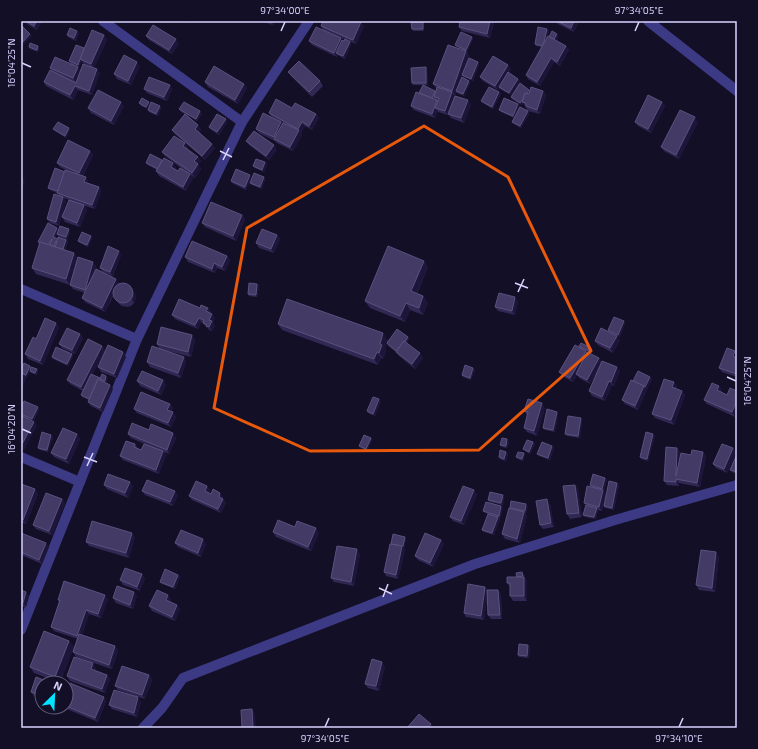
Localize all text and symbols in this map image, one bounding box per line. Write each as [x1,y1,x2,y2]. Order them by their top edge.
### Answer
text: 97°34'00"E [260,4,310,16]
text: 97°34'05"E [615,4,664,16]
text: 16°04'25"N [5,38,17,88]
text: 16°04'25"N [741,356,753,406]
text: 16°04'20"N [5,404,17,454]
north arrow [34,675,74,715]
text: N [52,678,65,693]
text: 97°34'05"E [301,732,350,744]
text: 97°34'10"E [655,732,703,744]

